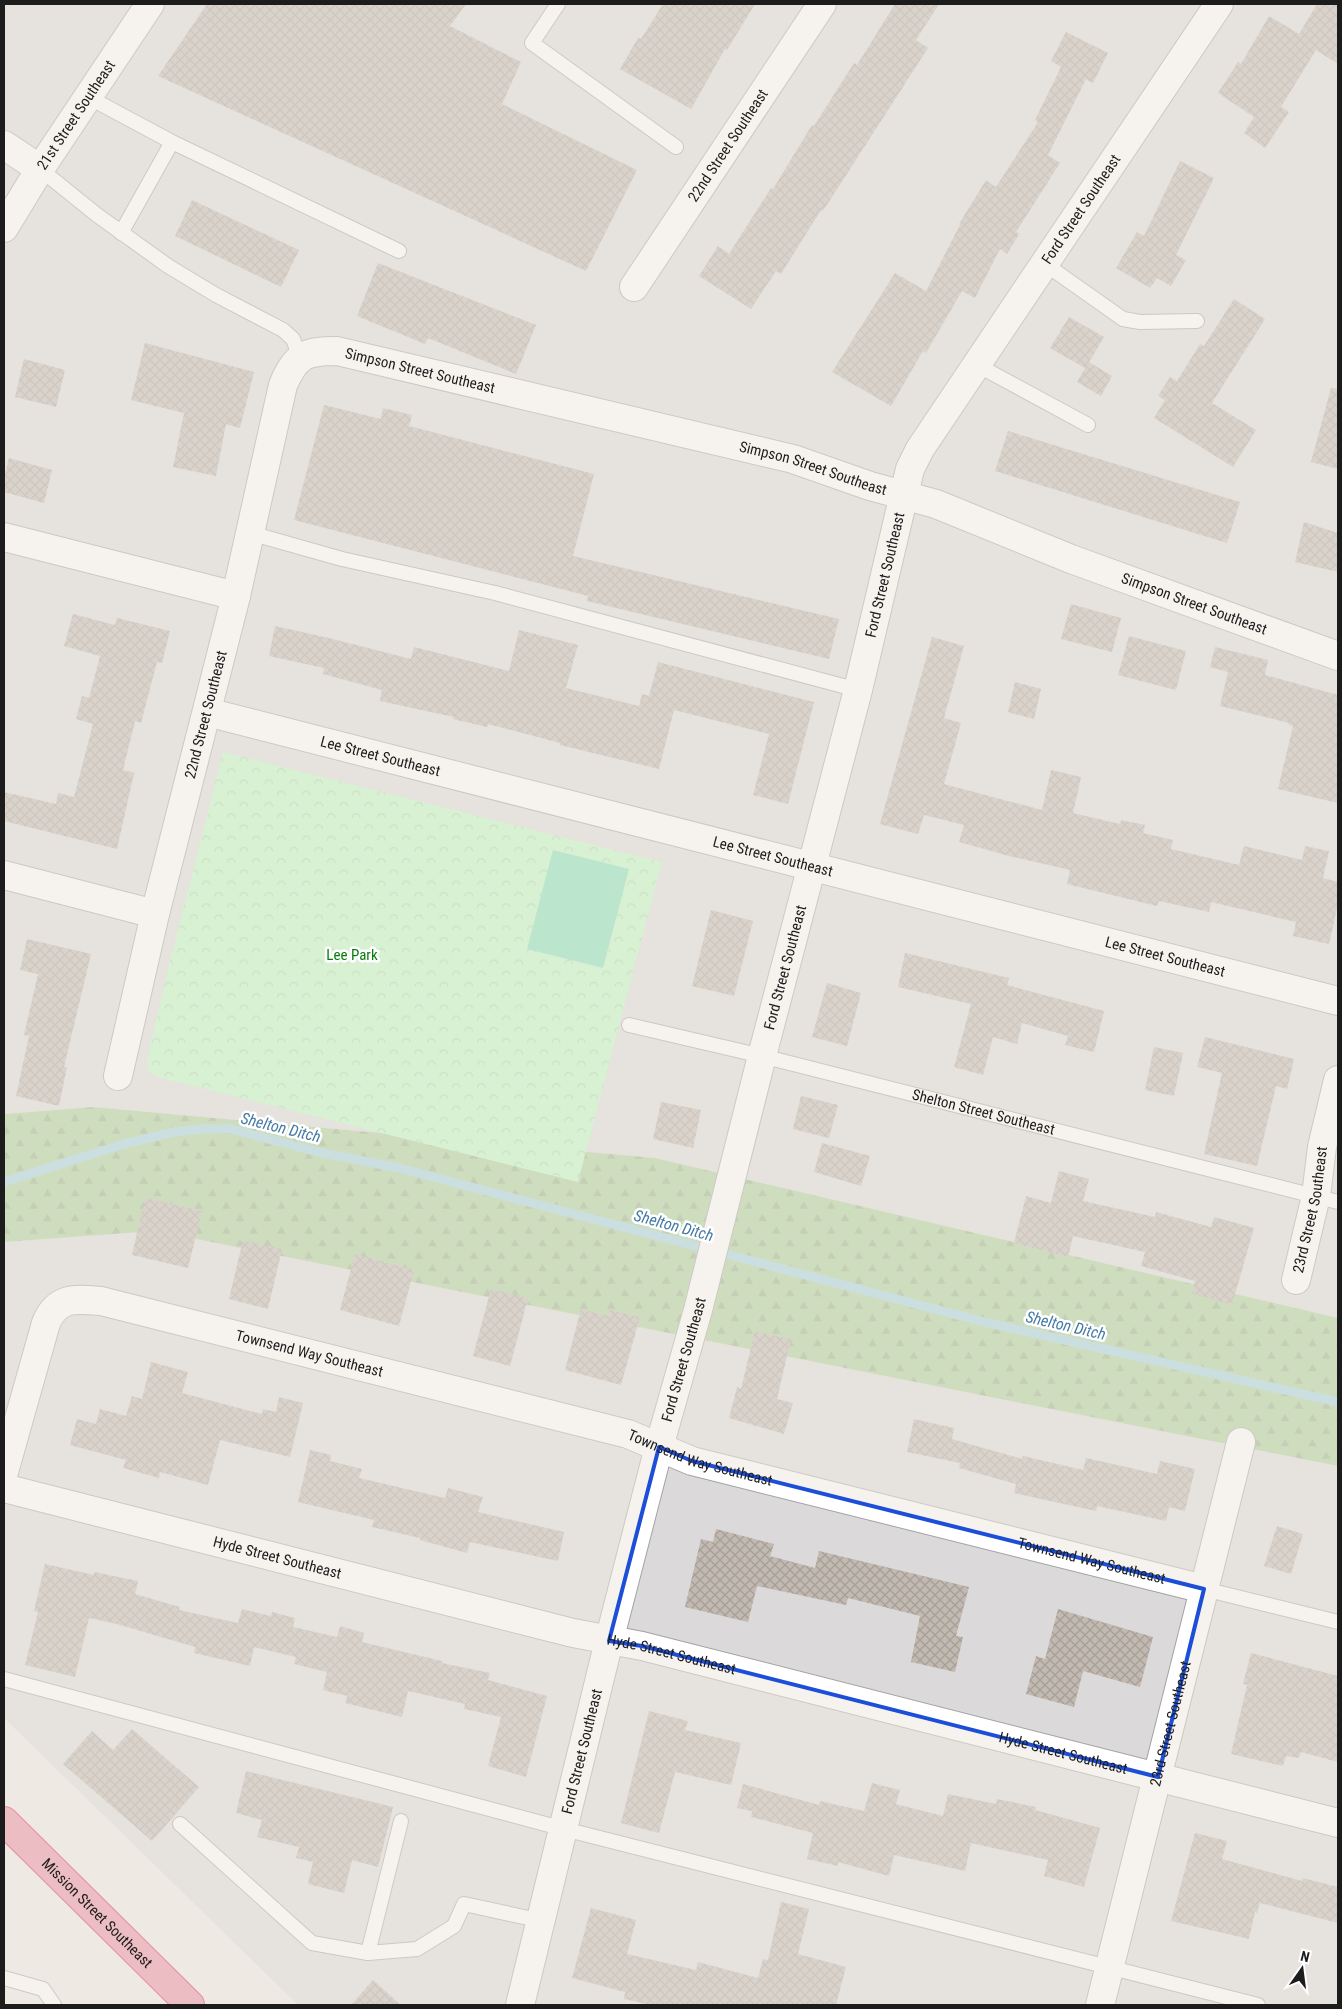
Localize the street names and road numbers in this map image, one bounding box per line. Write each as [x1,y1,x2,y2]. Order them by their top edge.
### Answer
street label: 21st Street Southeast [33,57,119,173]
street label: 22nd Street Southeast [684,86,772,205]
street label: Ford Street Southeast [1038,151,1124,268]
street label: Simpson Street Southeast [343,344,497,397]
street label: Simpson Street Southeast [738,438,889,499]
street label: Ford Street Southeast [862,510,909,640]
street label: Simpson Street Southeast [1119,569,1269,638]
street label: 22nd Street Southeast [181,649,231,780]
street label: Lee Street Southeast [319,732,442,780]
street label: Lee Street Southeast [711,833,835,881]
street label: Ford Street Southeast [760,903,810,1032]
street label: Lee Street Southeast [1103,933,1227,981]
street label: Shelton Street Southeast [910,1085,1057,1139]
street label: 23rd Street Southeast [1289,1145,1331,1275]
street label: Ford Street Southeast [658,1296,710,1424]
street label: Townsend Way Southeast [234,1326,385,1381]
street label: Townsend Way Southeast [625,1426,774,1490]
street label: Hyde Street Southeast [211,1533,343,1583]
street label: Townsend Way Southeast [1016,1534,1167,1588]
street label: Hyde Street Southeast [606,1631,738,1679]
street label: 23rd Street Southeast [1146,1659,1195,1788]
street label: Ford Street Southeast [558,1687,606,1816]
street label: Hyde Street Southeast [997,1728,1129,1778]
street label: Mission Street Southeast [38,1854,156,1972]

